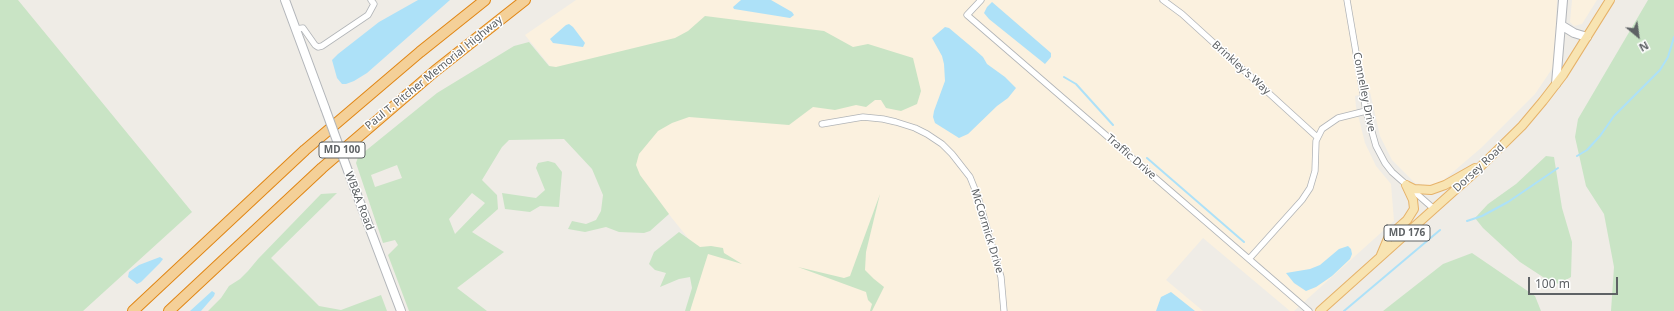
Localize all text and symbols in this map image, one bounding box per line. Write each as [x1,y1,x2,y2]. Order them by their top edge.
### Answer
street label: Paul T. Pitcher Memorial Highway [363,13,505,133]
north arrow [1618,16,1658,56]
street label: Brinkley's Way [1209,38,1273,98]
text: N [1637,38,1652,56]
street label: Connelley Drive [1350,51,1378,133]
street label: Traffic Drive [1103,132,1159,182]
street label: Dorsey Road [1451,141,1507,195]
road number: MD 100 [319,142,365,158]
street label: WB&A Road [342,170,376,232]
street label: McCormick Drive [968,187,1006,275]
road number: MD 176 [1384,225,1430,241]
scale bar [1530,269,1620,295]
text: 100 m [1535,275,1570,292]

